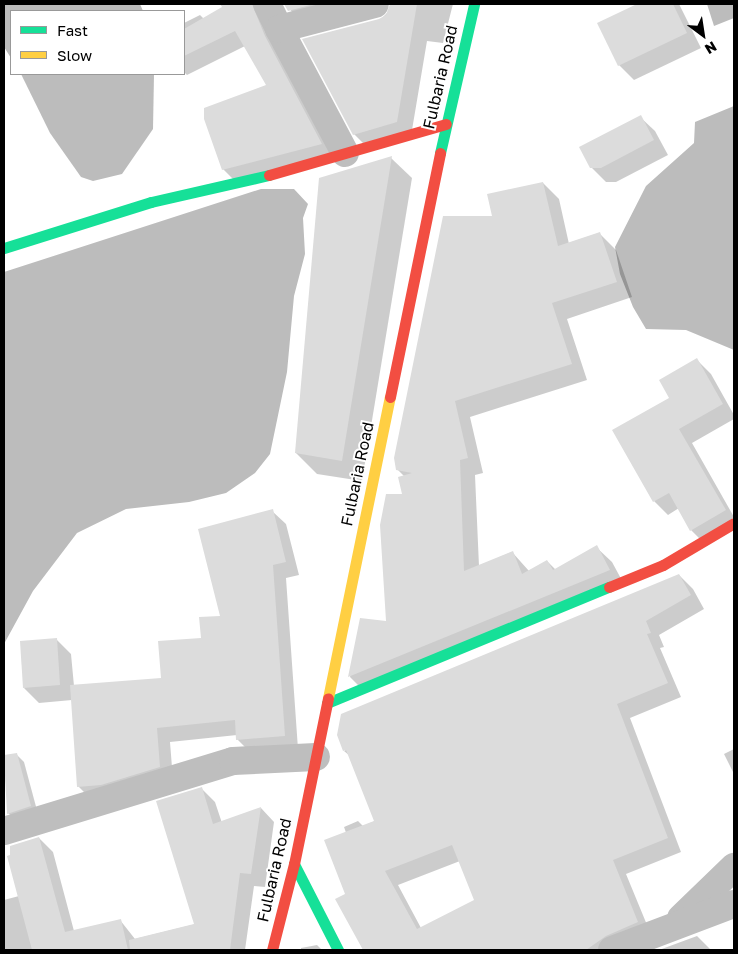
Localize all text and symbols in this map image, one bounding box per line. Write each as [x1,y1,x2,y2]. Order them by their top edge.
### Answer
legend [10,10,185,75]
north arrow [678,10,728,60]
text: Fast [57,21,88,39]
street label: Fulbaria Road [419,23,461,131]
text: N [702,38,720,58]
text: Slow [57,46,92,64]
street label: Fulbaria Road [337,420,377,528]
street label: Fulbaria Road [253,816,295,924]

